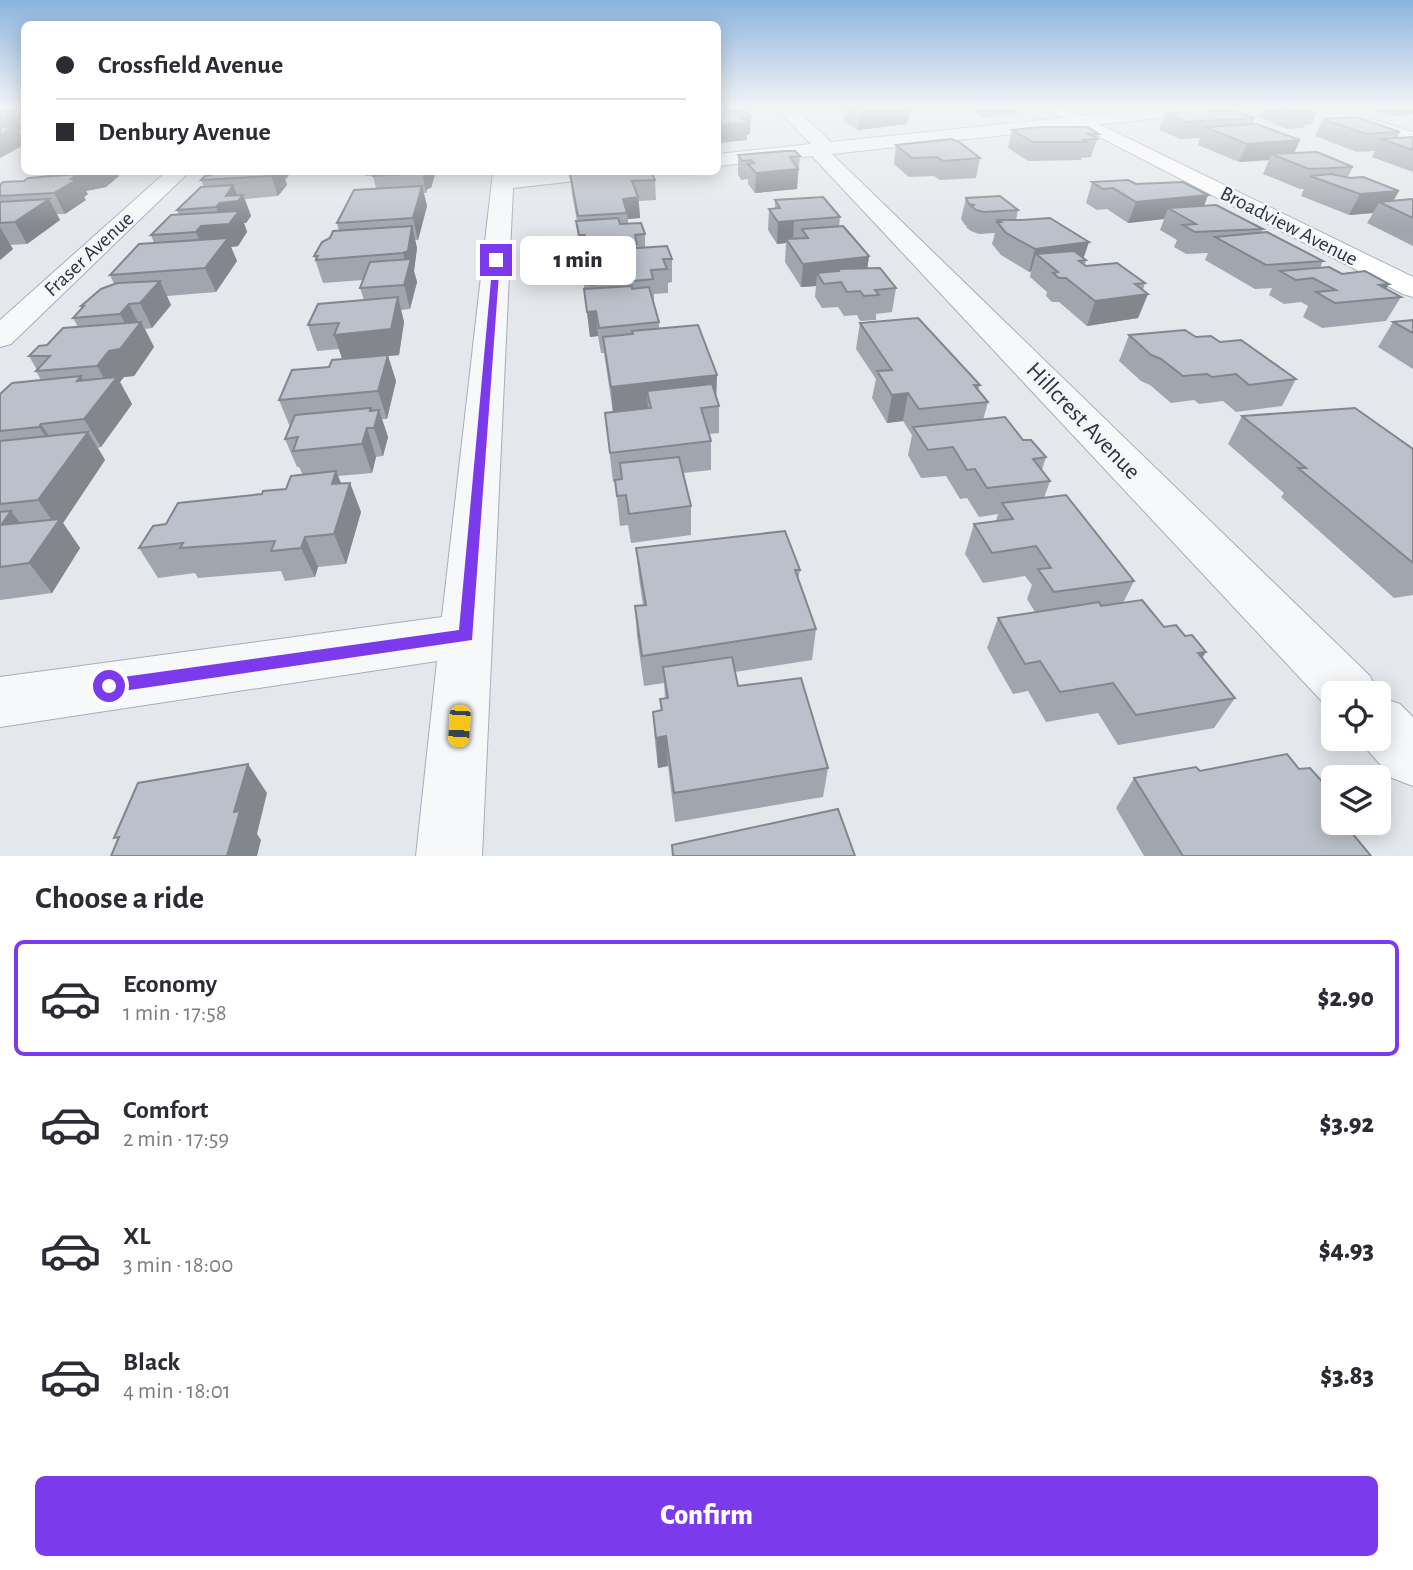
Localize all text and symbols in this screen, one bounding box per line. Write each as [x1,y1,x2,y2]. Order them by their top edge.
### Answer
text: Crossfield Avenue [98,52,283,78]
text: Denbury Avenue [98,119,271,145]
street label: Broadview Avenue [1217,182,1361,270]
street label: Fraser Avenue [40,208,138,300]
callout: 1 min [520,236,636,284]
route end [480,244,512,276]
text: 1 min [554,249,602,272]
street label: Hillcrest Avenue [1021,358,1145,484]
route start [93,670,125,702]
map controls [1321,681,1391,835]
button: locate [1321,681,1391,751]
car [448,704,471,748]
button: layers [1321,765,1391,835]
text: Choose a ride [35,882,204,914]
icon: car [39,967,102,1030]
text: Economy [123,971,217,997]
text: $2.90 [1318,985,1374,1011]
text: 1 min · 17:58 [123,1002,227,1025]
icon: car [39,1093,102,1156]
text: Comfort [123,1097,208,1123]
text: $3.92 [1320,1111,1374,1137]
text: 2 min · 17:59 [123,1128,229,1151]
icon: car [39,1219,102,1282]
text: XL [123,1223,150,1249]
text: $4.93 [1319,1237,1374,1263]
text: 3 min · 18:00 [123,1254,233,1277]
icon: car [39,1345,102,1408]
text: Black [123,1349,180,1375]
text: $3.83 [1320,1363,1374,1389]
text: 4 min · 18:01 [123,1380,231,1403]
button: Confirm [35,1476,1378,1556]

